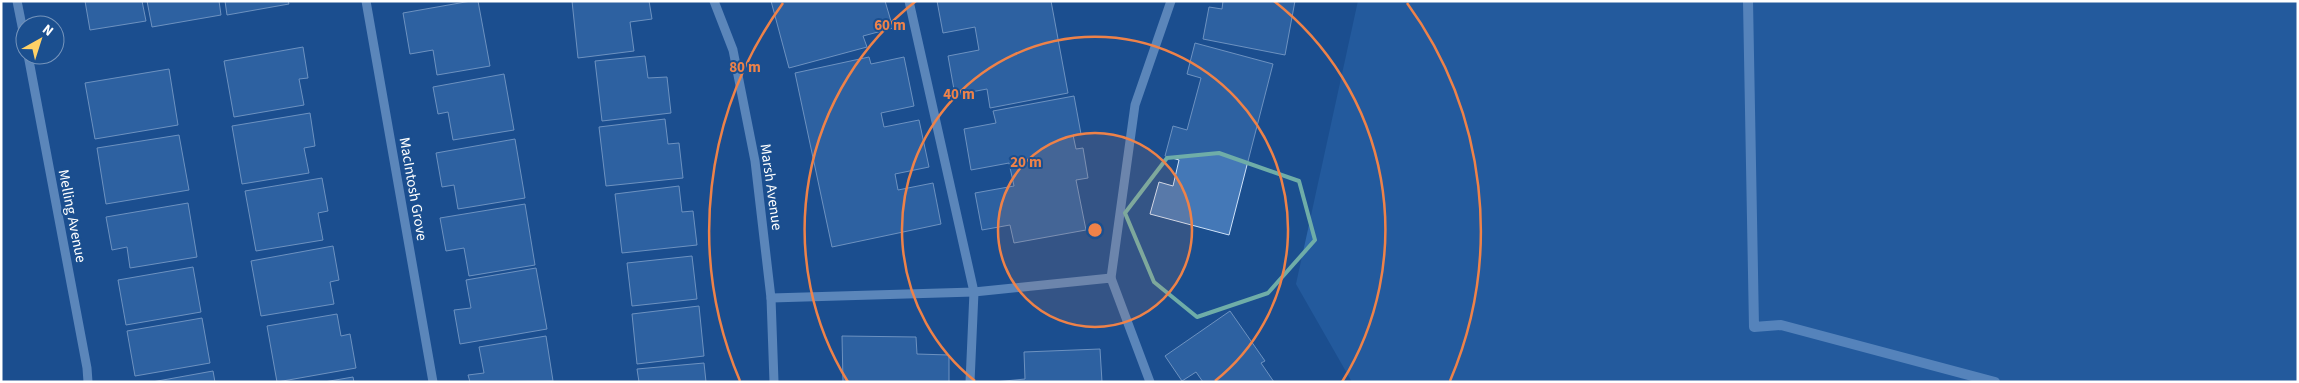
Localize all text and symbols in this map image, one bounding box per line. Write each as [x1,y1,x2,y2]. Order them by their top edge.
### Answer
north arrow [15,15,65,65]
text: 60 m [874,15,906,36]
text: N [38,20,57,41]
text: 80 m [729,57,761,78]
text: 40 m [943,84,975,105]
street label: MacIntosh Grove [394,136,432,242]
street label: Marsh Avenue [755,142,787,232]
text: 20 m [1010,152,1042,173]
street label: Melling Avenue [53,168,91,264]
centre of rings [1086,221,1104,239]

